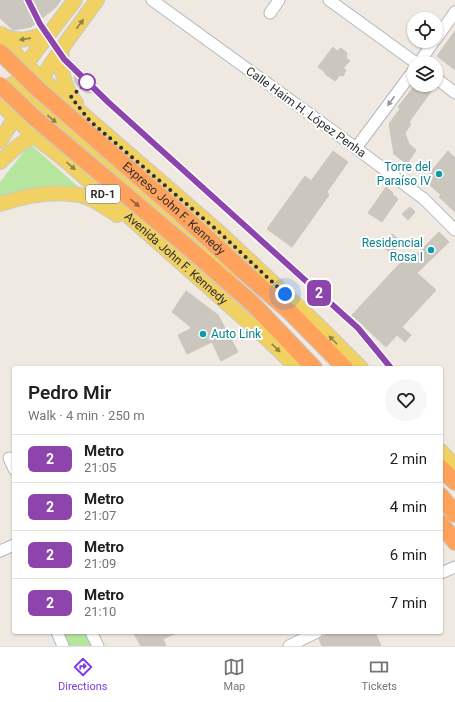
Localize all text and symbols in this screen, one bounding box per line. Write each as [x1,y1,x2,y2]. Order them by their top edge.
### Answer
map controls [407,12,443,92]
button: locate [407,12,443,48]
one-way arrow [75,19,83,29]
one-way arrow [19,36,31,42]
button: layers [407,56,443,92]
street label: Calle Haim H. López Penha [243,64,369,160]
unlabelled marker [78,73,96,91]
one-way arrow [387,96,395,107]
one-way arrow [46,114,57,123]
street label: Expreso John F. Kennedy [120,159,228,258]
place label: Torre del Paraíso IV [377,160,431,188]
one-way arrow [66,161,77,170]
marker: Torre del Paraíso IV [434,169,444,179]
road number: RD-1 [86,185,120,203]
one-way arrow [129,198,140,207]
street label: Avenida John F. Kennedy [122,209,231,308]
place label: Residencial Rosa I [362,236,423,264]
marker: Residencial Rosa I [426,245,436,255]
line badge: 2 [306,280,332,306]
your location [275,284,295,304]
text: 2 [315,285,323,301]
place label: Auto Link [211,327,262,341]
marker: Auto Link [198,329,208,339]
one-way arrow [328,335,338,345]
one-way arrow [271,343,281,353]
button: heart [385,379,427,421]
text: Pedro Mir [28,381,111,404]
text: Walk · 4 min · 250 m [28,408,145,423]
text: Metro [84,442,124,460]
text: 2 min [390,450,427,468]
text: 2 [46,451,54,467]
text: 21:05 [84,460,116,475]
text: Metro [84,490,124,508]
text: 4 min [390,498,427,516]
text: 2 [46,499,54,515]
text: 21:07 [84,508,116,523]
text: Metro [84,538,124,556]
text: 6 min [390,546,427,564]
text: 2 [46,547,54,563]
text: 21:09 [84,556,116,571]
text: Metro [84,586,124,604]
text: 7 min [390,594,427,612]
text: 2 [46,595,54,611]
text: 21:10 [84,604,116,619]
tab: Directions [58,656,107,693]
tab: Map [223,656,245,693]
tab: Tickets [361,656,397,693]

